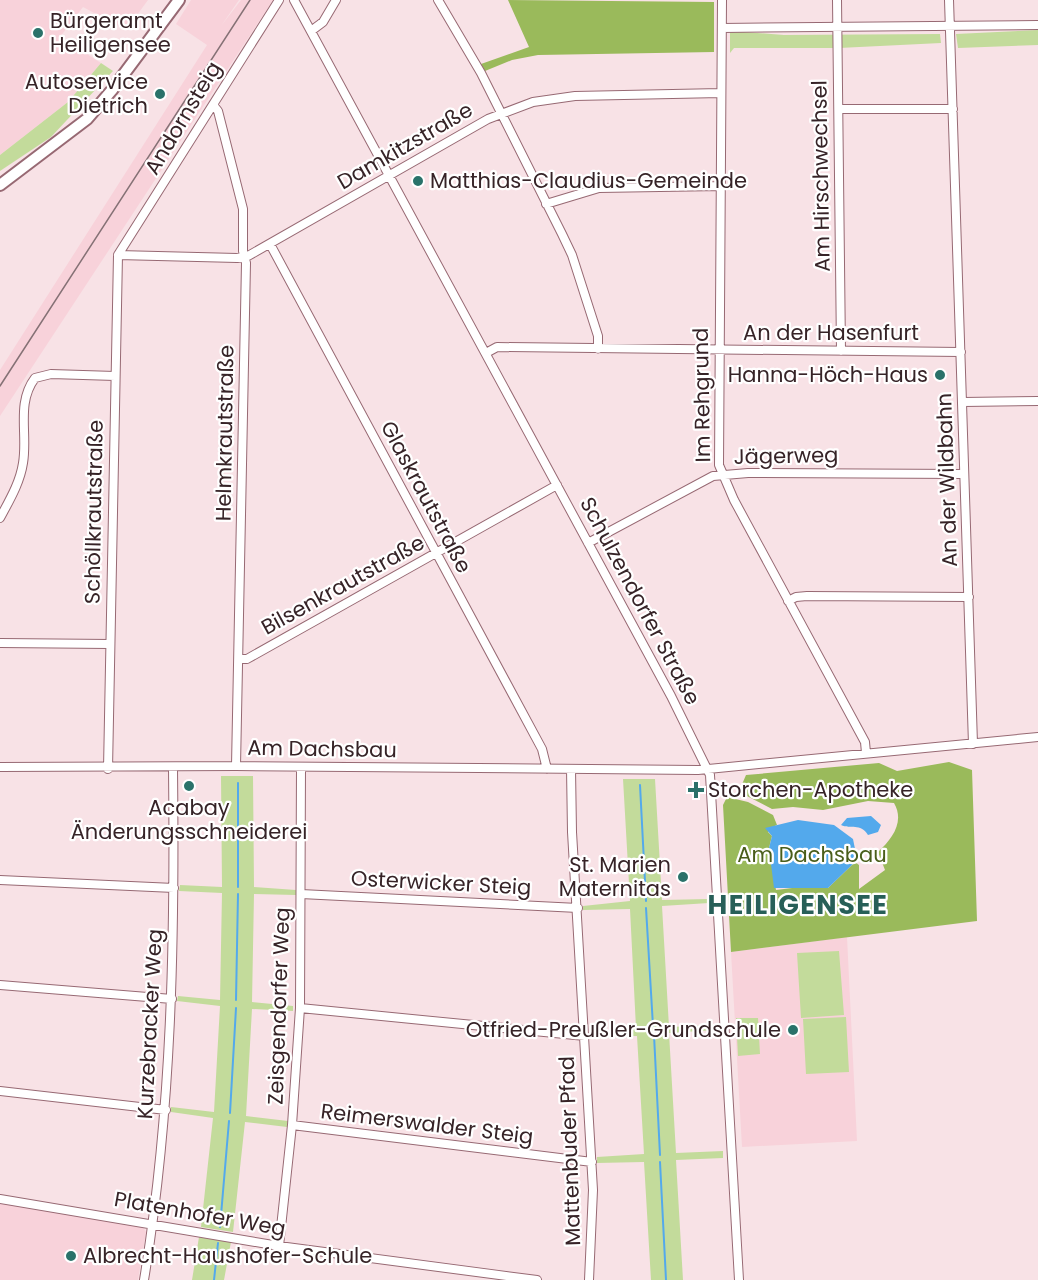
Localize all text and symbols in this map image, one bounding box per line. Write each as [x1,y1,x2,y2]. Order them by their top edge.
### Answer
place label: Bürgeramt Heiligensee [50,6,171,59]
marker: Bürgeramt Heiligensee [31,26,45,40]
street label: Andornsteig [137,56,228,180]
place label: Autoservice Dietrich [25,67,148,120]
street label: Am Hirschwechsel [804,80,837,272]
marker: Autoservice Dietrich [153,87,167,101]
street label: Damkitzstraße [332,95,478,196]
place label: Matthias-Claudius-Gemeinde [430,166,747,195]
marker: Matthias-Claudius-Gemeinde [411,174,425,188]
street label: An der Hasenfurt [743,318,919,347]
street label: Im Rehgrund [686,327,717,463]
street label: Helmkrautstraße [208,345,241,521]
place label: Hanna-Höch-Haus [728,360,928,389]
marker: Hanna-Höch-Haus [933,368,947,382]
street label: An der Wildbahn [929,392,964,568]
street label: Glaskrautstraße [374,416,479,578]
street label: Schöllkrautstraße [77,420,110,604]
street label: Jägerweg [733,440,839,471]
street label: Schulzendorfer Straße [573,492,708,710]
street label: Bilsenkrautstraße [256,528,430,641]
street label: Am Dachsbau [247,733,397,764]
place label: Storchen-Apotheke [708,775,913,804]
marker: Acabay Änderungsschneiderei [182,779,196,793]
marker: Storchen-Apotheke [689,783,703,797]
place label: Acabay Änderungsschneiderei [71,793,307,846]
park label: Am Dachsbau [737,840,887,869]
place label: St. Marien Maternitas [559,850,671,903]
street label: Osterwicker Steig [350,863,532,902]
marker: St. Marien Maternitas [676,870,690,884]
district label: HEILIGENSEE [708,886,888,923]
street label: Zeisgendorfer Weg [261,907,296,1105]
street label: Kurzebracker Weg [130,928,169,1120]
place label: Otfried-Preußler-Grundschule [466,1015,781,1044]
marker: Otfried-Preußler-Grundschule [786,1023,800,1037]
street label: Mattenbuder Pfad [552,1056,587,1246]
street label: Reimerswalder Steig [319,1096,535,1151]
street label: Platenhofer Weg [112,1184,288,1243]
place label: Albrecht-Haushofer-Schule [83,1241,372,1270]
marker: Albrecht-Haushofer-Schule [64,1249,78,1263]

